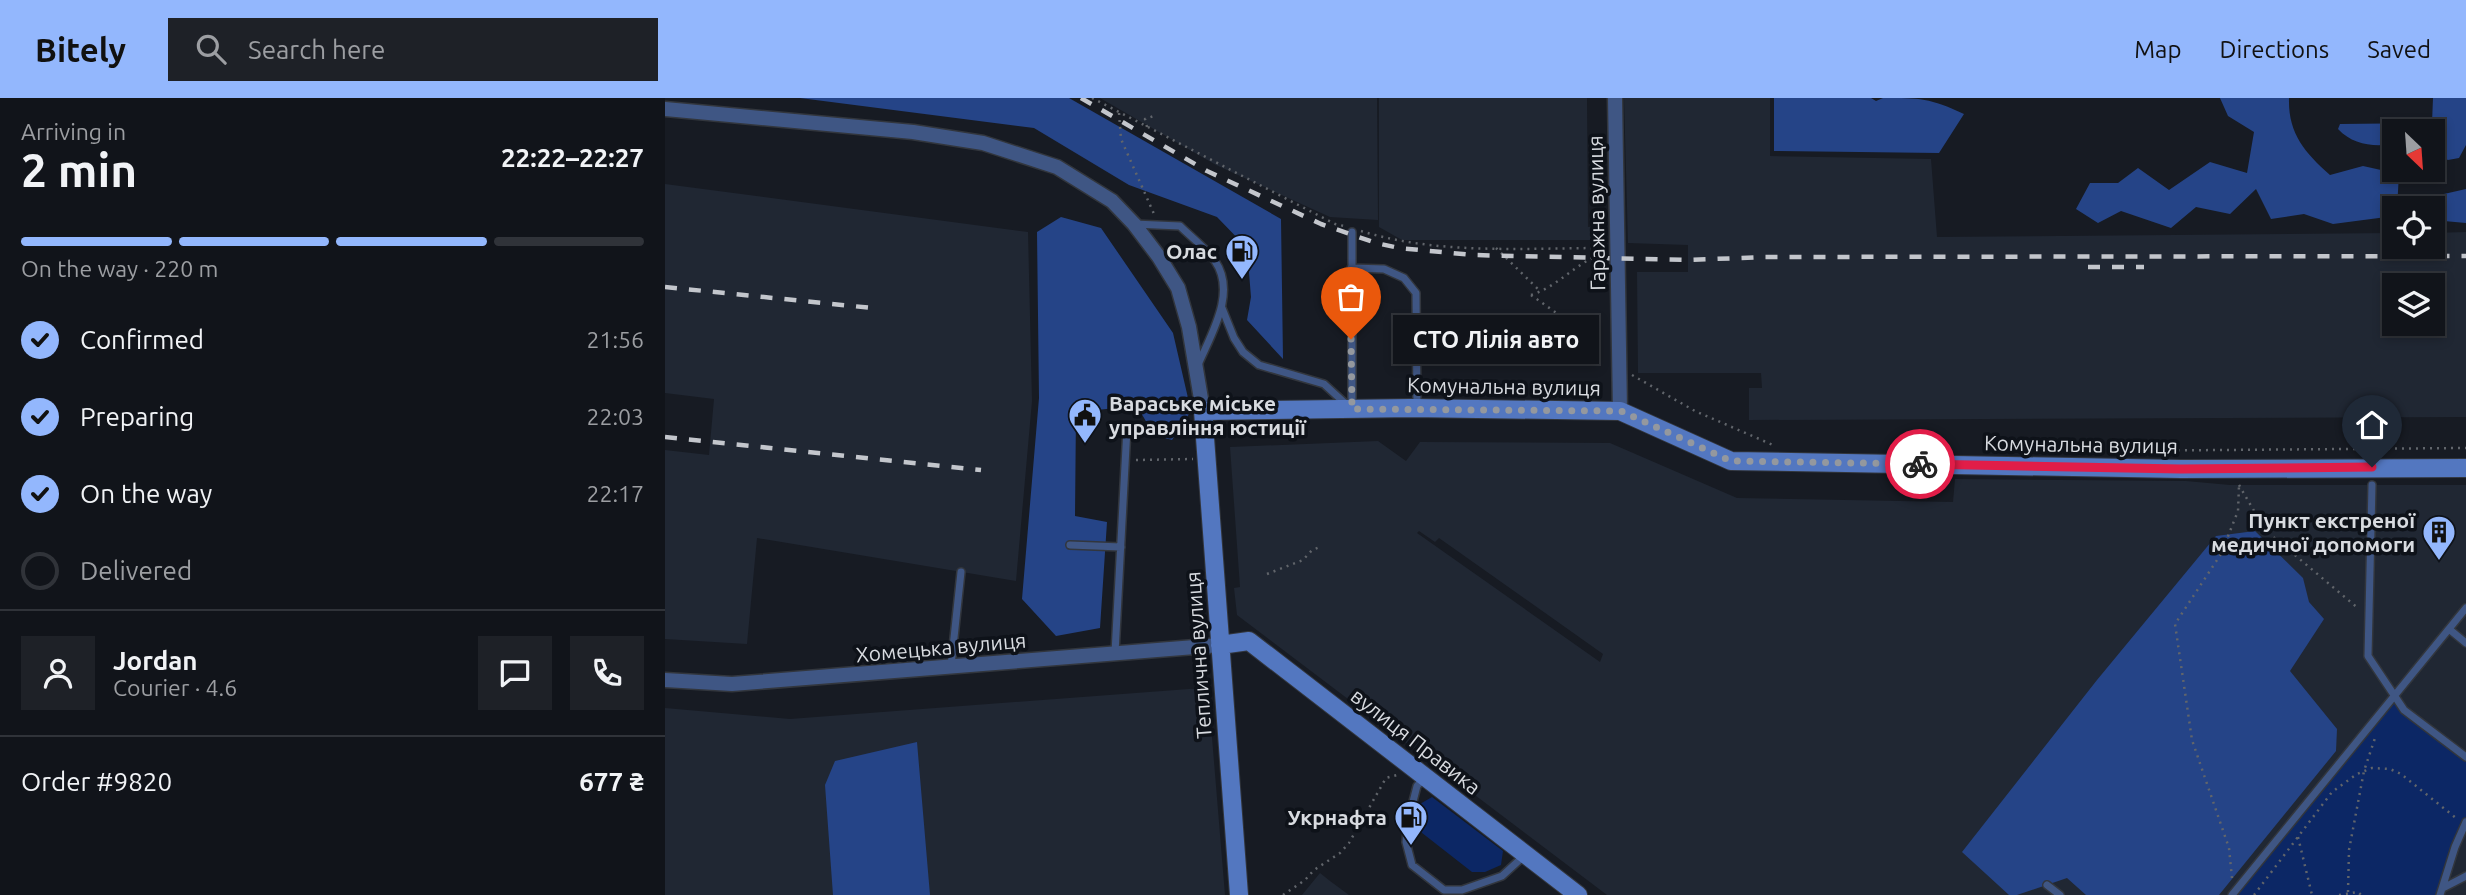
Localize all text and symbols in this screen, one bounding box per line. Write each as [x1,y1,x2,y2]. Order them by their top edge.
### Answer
search box [168,18,658,81]
icon: search [192,30,230,68]
text: Bitely [35,31,126,68]
text: Search here [248,35,385,64]
text: Map [2134,36,2181,63]
text: Directions [2219,36,2329,63]
text: Saved [2367,36,2431,63]
text: Arriving in [21,119,126,144]
north arrow [2382,119,2445,182]
map controls [2382,119,2445,336]
street label: Гаражна вулиця [1583,135,1609,291]
text: 22:22–22:27 [501,143,644,172]
text: 2 min [21,144,137,196]
button: locate [2382,196,2445,259]
fuel station icon: Олас [1223,232,1261,281]
place label: Олас [1166,239,1217,263]
text: On the way · 220 m [21,256,218,281]
pin [1321,267,1381,339]
button: layers [2382,273,2445,336]
icon: bag [1332,278,1370,316]
callout: СТО Лілія авто [1393,314,1599,364]
icon: check [21,321,59,359]
text: Confirmed [80,325,204,354]
text: 21:56 [586,327,644,352]
text: СТО Лілія авто [1413,327,1579,352]
street label: Комунальна вулиця [1407,372,1601,400]
place label: Вараське міське управління юстиції [1109,391,1307,439]
pin [2342,395,2402,467]
public building icon: Вараське міське управління юстиції [1066,396,1104,445]
icon: check [21,398,59,436]
text: Preparing [80,402,194,431]
text: 22:03 [586,404,644,429]
icon: home [2353,406,2391,444]
courier [1885,429,1955,499]
street label: Комунальна вулиця [1984,430,2178,458]
icon: bike [1901,445,1939,483]
icon: check [21,475,59,513]
text: On the way [80,479,212,508]
text: 22:17 [586,481,644,506]
place label: Пункт екстреної медичної допомоги [2211,508,2416,556]
building icon: Пункт екстреної медичної допомоги [2420,513,2458,562]
text: Delivered [80,556,192,585]
street label: Теплична вулиця [1180,571,1216,739]
street label: Хомецька вулиця [855,628,1027,666]
button: person [21,636,95,710]
button: chat [478,636,552,710]
button: phone [570,636,644,710]
text: Jordan [113,646,198,675]
text: Courier · 4.6 [113,675,237,700]
street label: вулиця Правика [1347,683,1485,799]
text: Order #9820 [21,767,172,796]
text: 677 ₴ [579,767,644,796]
fuel station icon: Укрнафта [1392,798,1430,847]
place label: Укрнафта [1287,805,1387,829]

